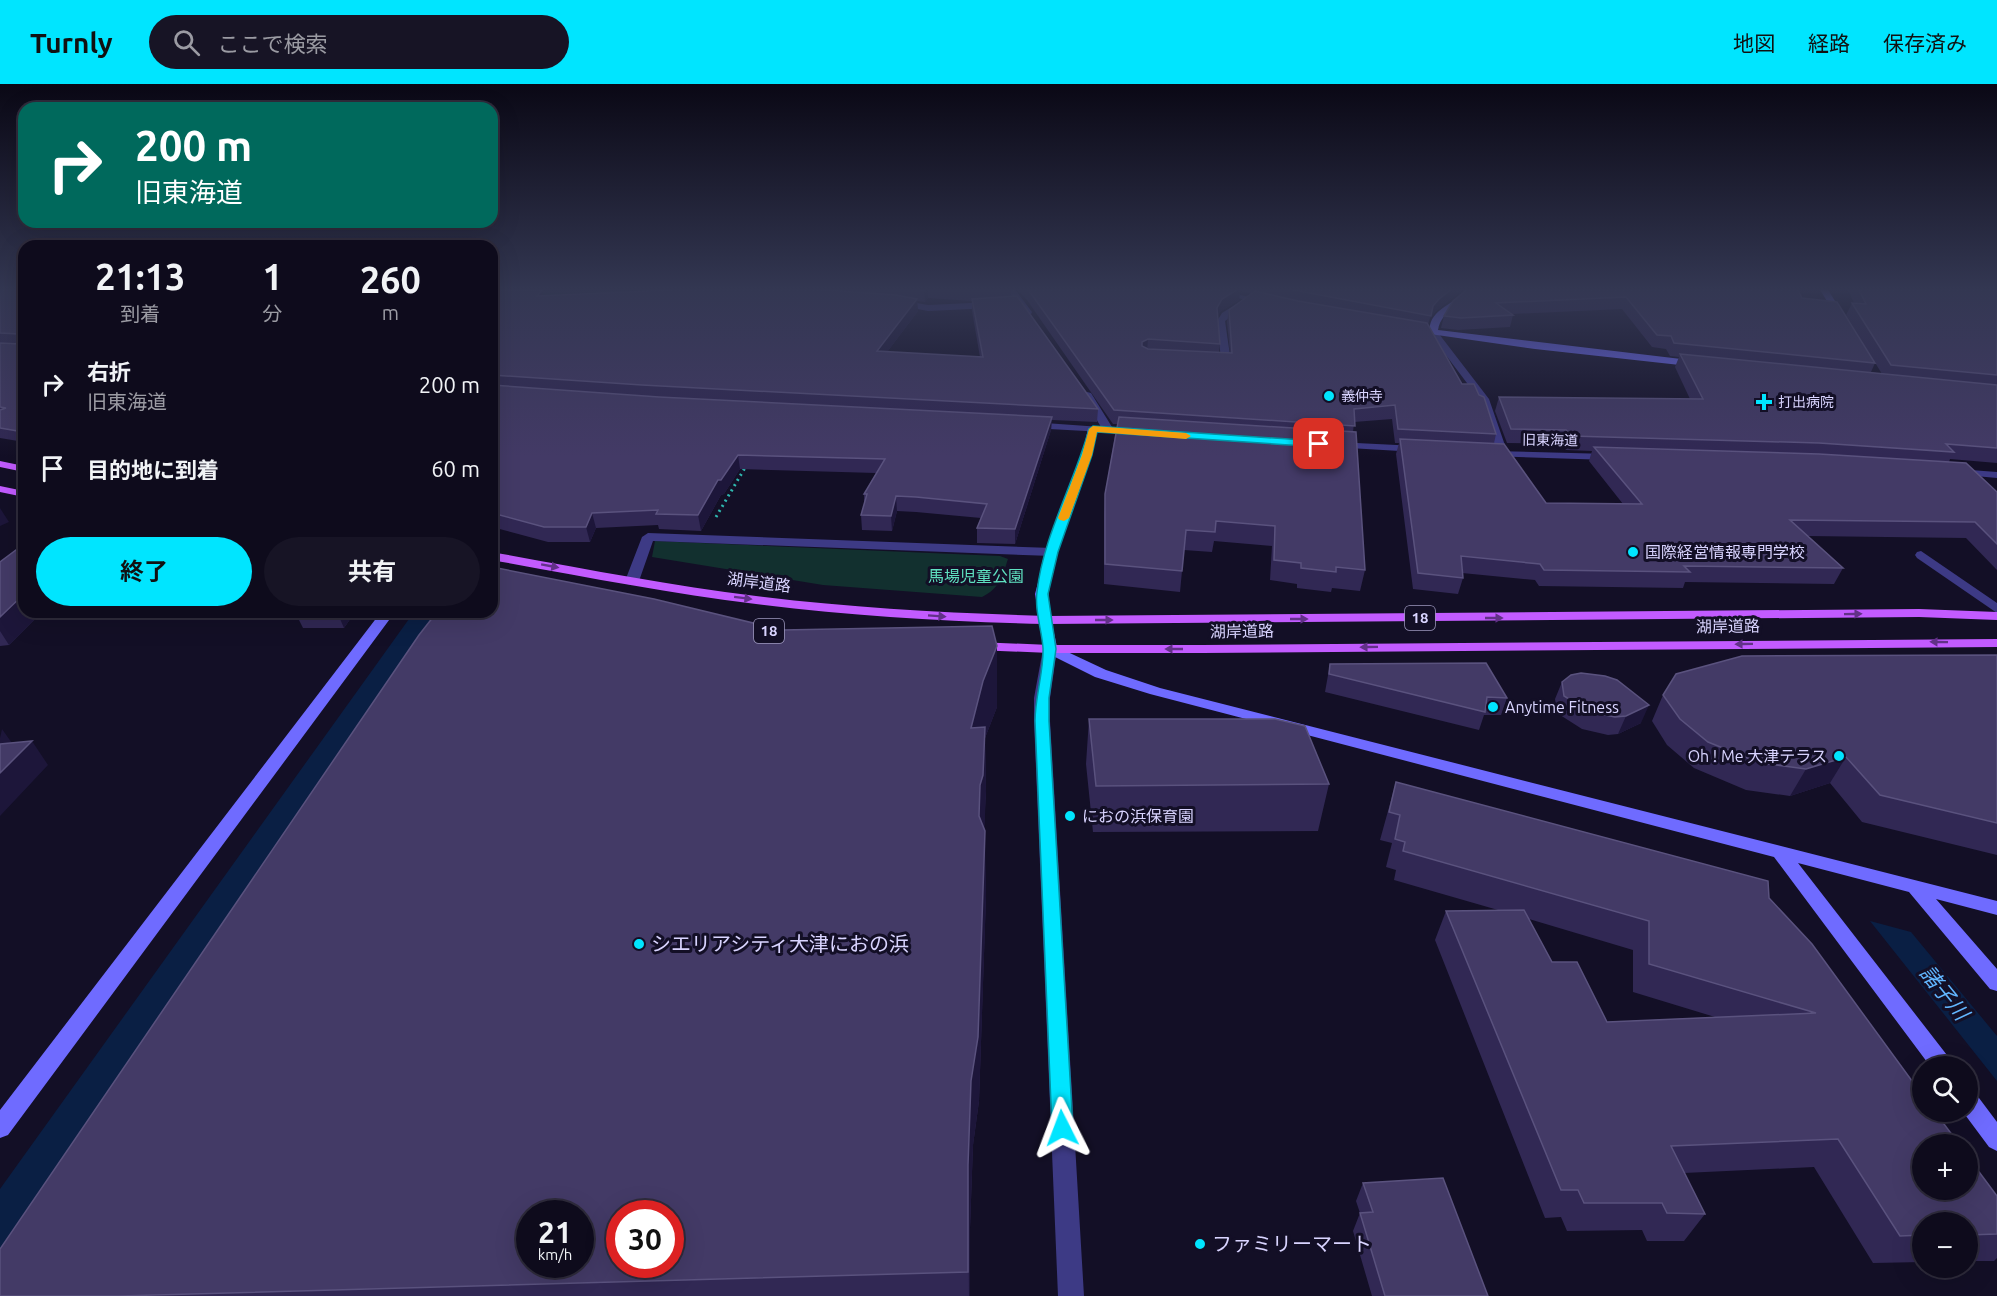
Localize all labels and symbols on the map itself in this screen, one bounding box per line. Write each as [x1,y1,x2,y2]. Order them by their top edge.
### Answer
place label: 義仲寺 [1341,388,1383,404]
marker: 義仲寺 [1322,389,1336,403]
marker: 打出病院 [1755,393,1773,411]
place label: 打出病院 [1778,394,1834,410]
pin [1293,418,1344,469]
street label: 旧東海道 [1522,432,1578,448]
place label: 国際経営情報専門学校 [1645,543,1805,561]
marker: 国際経営情報専門学校 [1626,545,1640,559]
one-way arrow [541,562,560,571]
park label: 馬場児童公園 [928,567,1024,585]
street label: 湖岸道路 [726,569,792,595]
one-way arrow [733,593,752,602]
road number: 18 [1405,606,1435,630]
one-way arrow [1844,609,1863,619]
one-way arrow [927,611,946,621]
one-way arrow [1485,613,1504,622]
one-way arrow [1290,614,1309,624]
one-way arrow [1095,615,1114,625]
street label: 湖岸道路 [1696,616,1760,636]
road number: 18 [754,619,784,643]
street label: 湖岸道路 [1210,621,1274,641]
one-way arrow [1929,637,1948,647]
one-way arrow [1734,639,1753,649]
one-way arrow [1360,642,1379,652]
one-way arrow [1165,644,1184,654]
place label: Anytime Fitness [1505,698,1619,716]
marker: Anytime Fitness [1486,700,1500,714]
place label: Oh ! Me 大津テラス [1688,747,1827,765]
marker: Oh ! Me 大津テラス [1832,749,1846,763]
place label: におの浜保育園 [1082,807,1194,825]
marker: におの浜保育園 [1063,809,1077,823]
place label: シエリアシティ大津におの浜 [651,932,909,955]
marker: シエリアシティ大津におの浜 [632,937,646,951]
water label: 諸子川 [1916,960,1975,1026]
position arrow [1030,1096,1094,1160]
speed limit sign: 30 [606,1200,684,1278]
place label: ファミリーマート [1212,1232,1372,1255]
marker: ファミリーマート [1193,1237,1207,1251]

